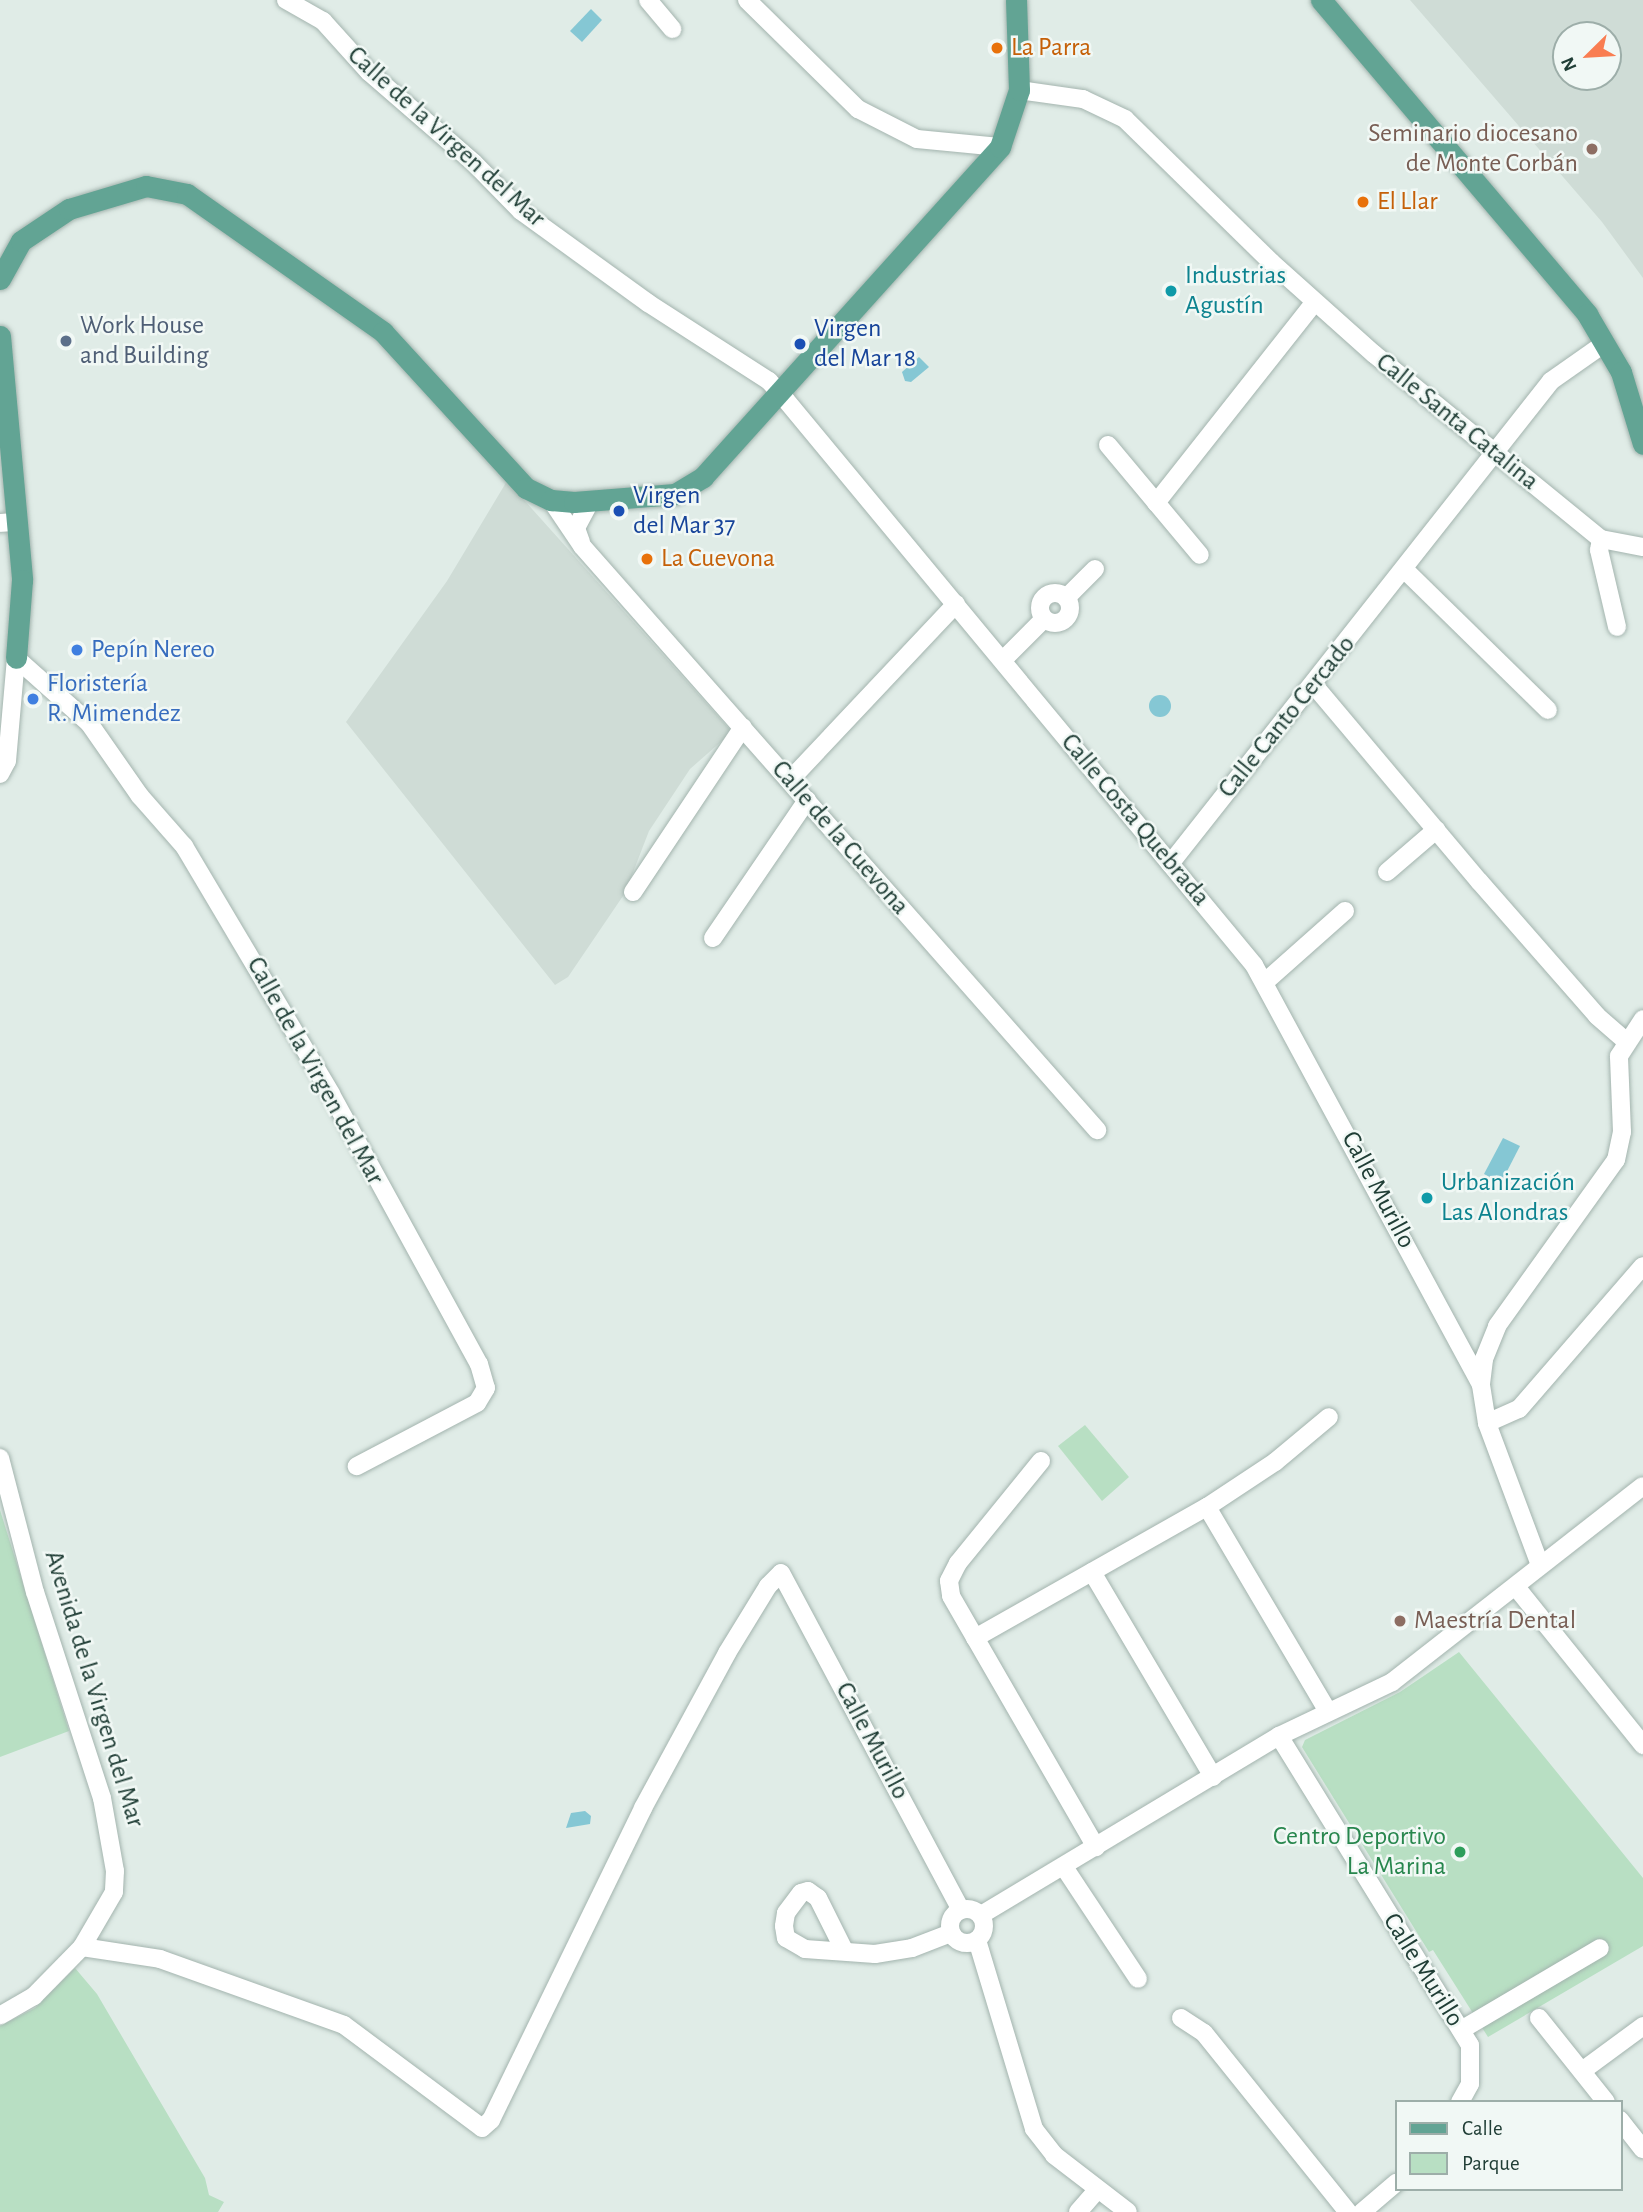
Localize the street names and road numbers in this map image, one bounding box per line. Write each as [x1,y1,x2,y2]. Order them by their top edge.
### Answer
street label: Calle de la Virgen del Mar [341,40,551,234]
street label: Calle Santa Catalina [1369,347,1545,497]
street label: Calle Canto Cercado [1212,630,1362,804]
street label: Calle Costa Quebrada [1054,728,1216,912]
street label: Calle de la Cuevona [765,755,915,921]
street label: Calle de la Virgen del Mar [239,952,391,1190]
street label: Calle Murillo [1334,1126,1422,1254]
street label: Avenida de la Virgen del Mar [37,1547,151,1831]
street label: Calle Murillo [828,1677,916,1805]
street label: Calle Murillo [1376,1907,1470,2033]

